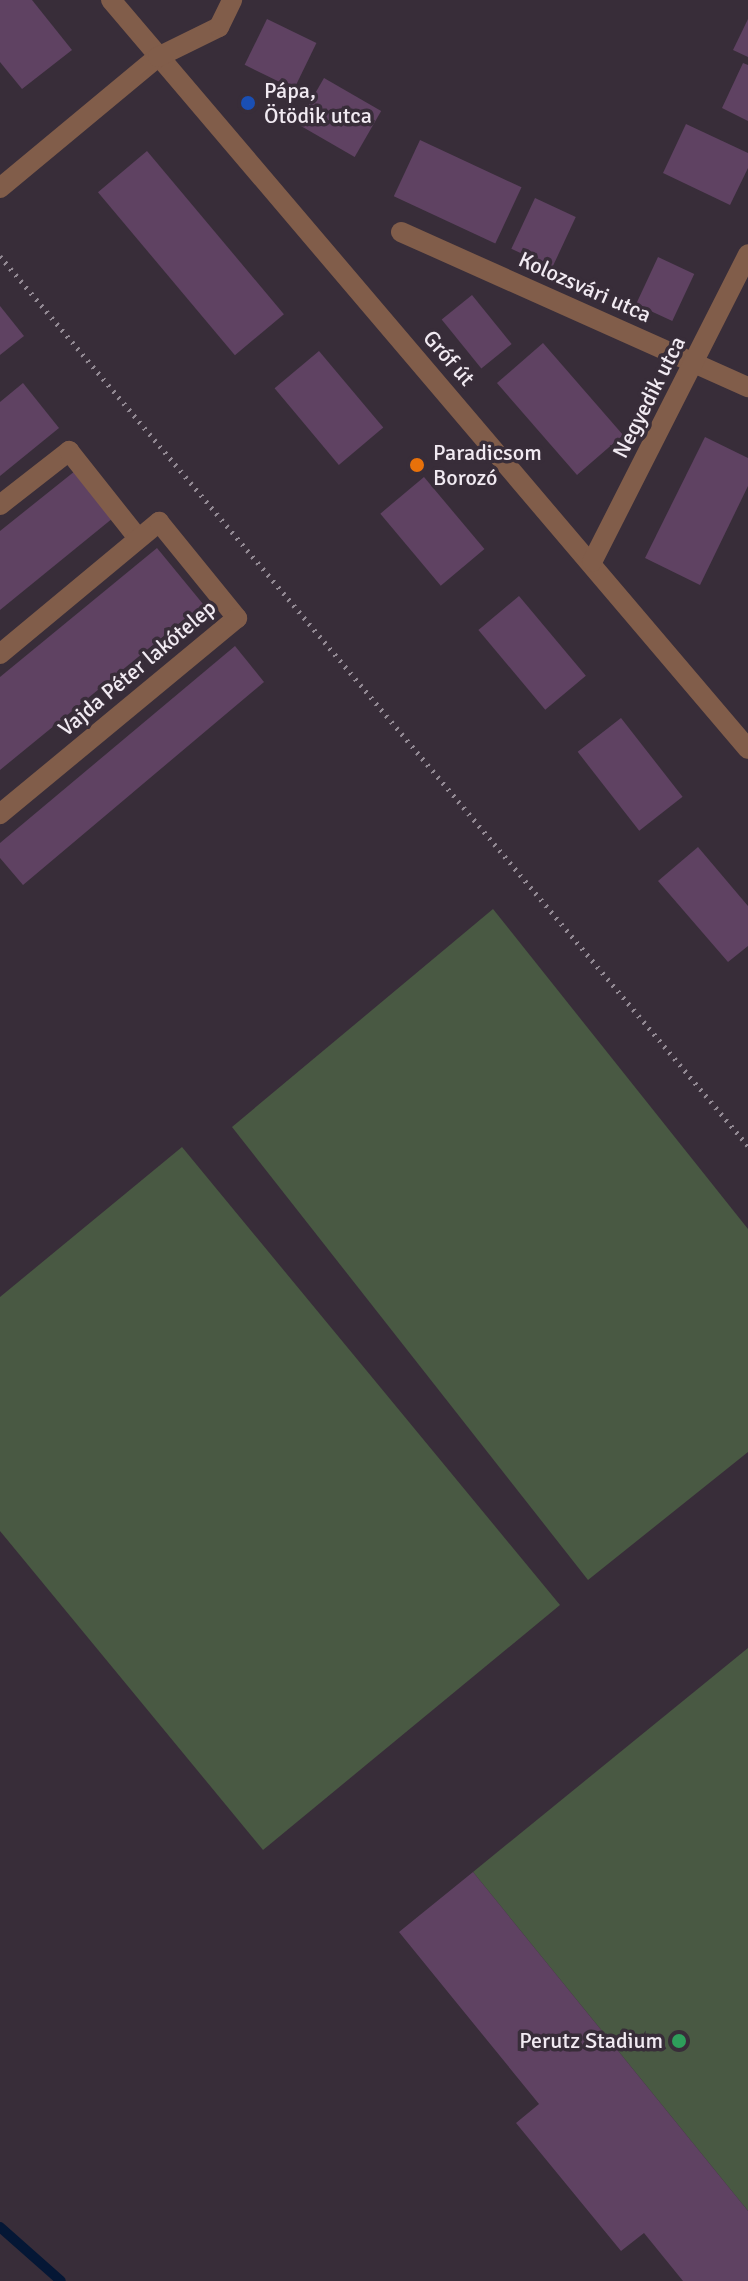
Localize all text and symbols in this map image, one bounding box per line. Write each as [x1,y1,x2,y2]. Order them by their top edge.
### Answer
place label: Pápa, Ötödik utca [264,77,372,128]
marker: Pápa, Ötödik utca [239,94,257,112]
street label: Kolozsvári utca [515,246,655,328]
street label: Gróf út [418,325,480,391]
street label: Negyedik utca [607,332,691,462]
place label: Paradicsom Borozó [433,439,542,490]
marker: Paradicsom Borozó [408,456,426,474]
street label: Vajda Péter lakótelep [53,594,221,742]
place label: Perutz Stadium [519,2028,663,2054]
marker: Perutz Stadium [670,2032,688,2050]

